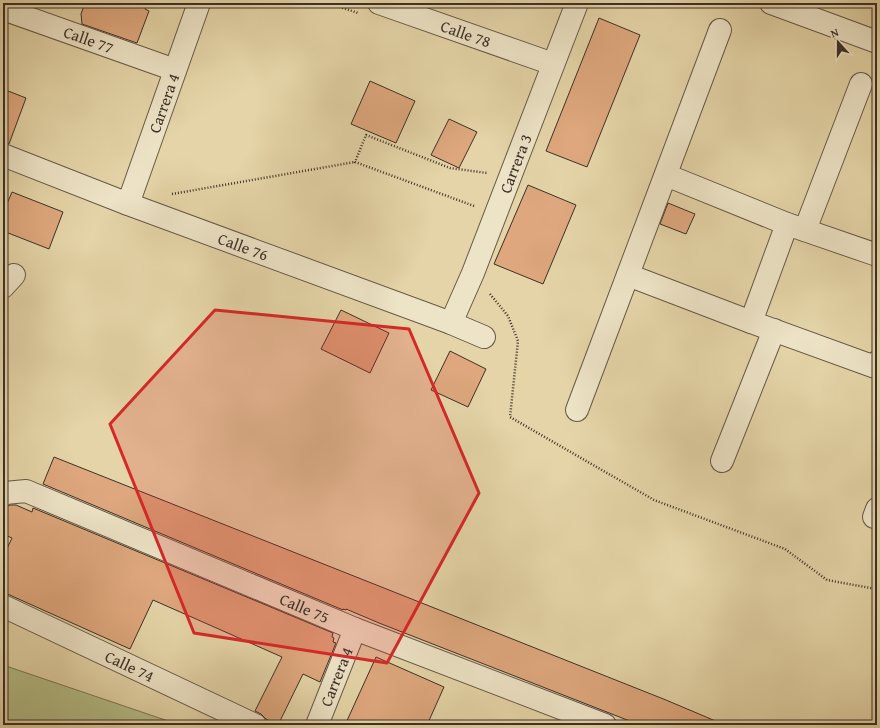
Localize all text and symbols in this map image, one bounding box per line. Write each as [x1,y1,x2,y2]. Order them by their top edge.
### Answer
street label: Calle 78 [437,14,494,53]
street label: Calle 77 [60,19,117,59]
north arrow [818,22,858,62]
text: N [828,24,841,41]
street label: Carrera 4 [142,70,185,136]
street label: Carrera 3 [493,130,538,197]
street label: Calle 76 [215,226,272,267]
street label: Calle 75 [276,587,333,629]
street label: Carrera 4 [314,643,359,710]
street label: Calle 74 [101,644,158,688]

